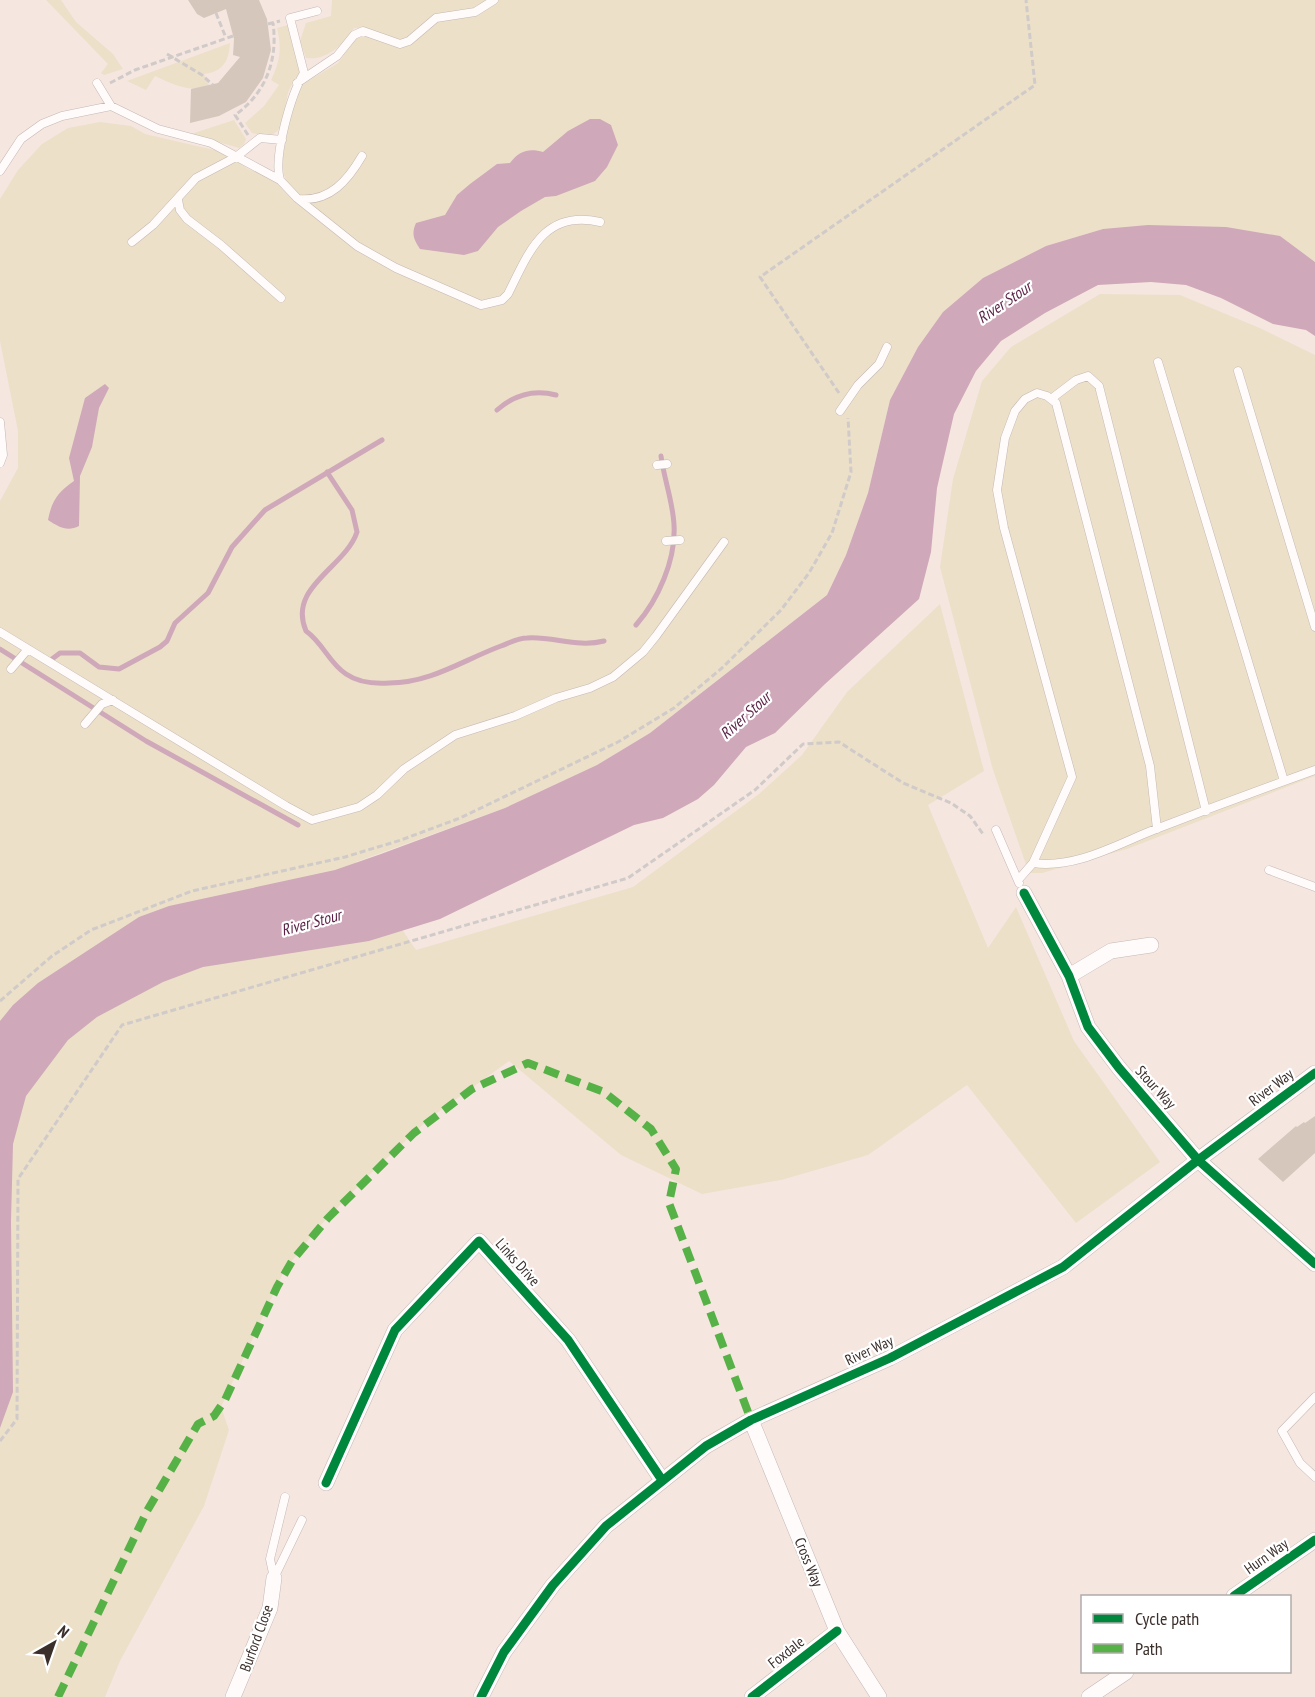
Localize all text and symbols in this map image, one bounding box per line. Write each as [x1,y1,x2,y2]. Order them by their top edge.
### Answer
water label: River Stour [973,275,1037,327]
water label: River Stour [716,685,776,743]
water label: River Stour [279,904,346,940]
street label: Stour Way [1132,1061,1181,1113]
street label: River Way [1245,1064,1297,1110]
street label: Links Drive [492,1234,544,1290]
street label: River Way [842,1331,896,1369]
street label: Hurn Way [1240,1534,1292,1578]
street label: Cross Way [791,1535,828,1590]
legend [1081,1595,1291,1673]
street label: Burford Close [235,1602,277,1674]
text: Cycle path [1135,1607,1199,1630]
north arrow [24,1613,84,1673]
text: N [54,1621,73,1642]
street label: Foxdale [764,1632,808,1672]
text: Path [1135,1637,1163,1660]

